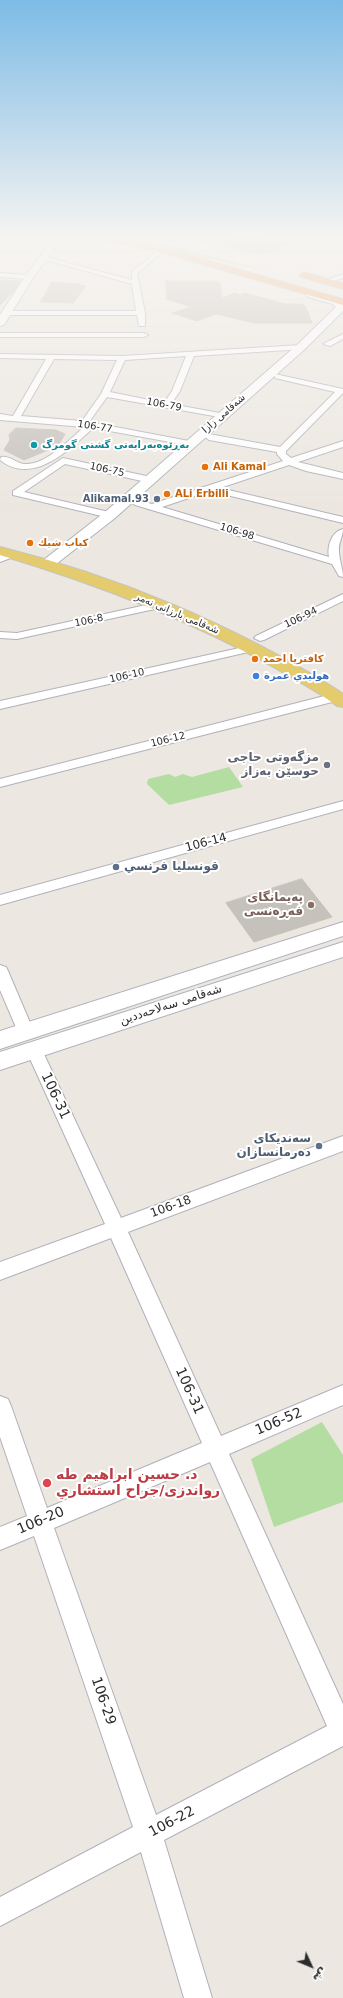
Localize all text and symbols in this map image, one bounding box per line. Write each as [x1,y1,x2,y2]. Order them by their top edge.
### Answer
street label: شەقامی زازا [200,392,248,436]
street label: 106-79 [145,396,183,414]
street label: 106-77 [77,418,113,436]
place label: بەڕێوەبەرایەتی گشتی گومرگ [42,439,189,451]
marker: بەڕێوەبەرایەتی گشتی گومرگ [29,440,39,450]
street label: 106-75 [88,460,126,480]
place label: Ali Kamal [213,461,266,473]
marker: Ali Kamal [200,462,210,472]
place label: ALi Erbilli [175,488,229,500]
marker: ALi Erbilli [162,489,172,499]
place label: Alikamal.93 [83,493,149,505]
marker: Alikamal.93 [152,494,162,504]
street label: 106-98 [218,521,256,543]
place label: كباب شيك [38,537,88,549]
marker: كباب شيك [25,538,35,548]
street label: شەقامی بارزانی نەمر [133,591,221,637]
street label: 106-94 [282,605,320,631]
street label: 106-8 [74,612,104,630]
place label: كافتريا احمد [263,653,324,665]
marker: كافتريا احمد [250,654,260,664]
street label: 106-10 [108,666,146,686]
place label: هوليدي عمرة [264,670,329,682]
marker: هوليدي عمرة [251,671,261,681]
street label: 106-12 [149,730,187,750]
place label: مزگەوتی حاجی حوسێن بەزاز [228,751,319,779]
marker: مزگەوتی حاجی حوسێن بەزاز [322,760,332,770]
street label: 106-14 [184,831,228,855]
place label: قونسليا فرنسي [124,860,219,874]
marker: قونسليا فرنسي [111,862,121,872]
place label: پەیمانگای فەڕەنسی [244,891,303,919]
marker: پەیمانگای فەڕەنسی [306,900,316,910]
street label: شەقامی سەلاحەددین [118,982,224,1028]
street label: 106-31 [37,1070,73,1122]
place label: سەندیکای دەرمانسازان [236,1132,311,1160]
marker: سەندیکای دەرمانسازان [314,1141,324,1151]
street label: 106-18 [149,1193,193,1221]
street label: 106-31 [171,1365,207,1417]
street label: 106-52 [253,1405,305,1439]
place label: د. حسین ابراهیم طه رواندزی/جراح استشاري [56,1467,220,1500]
marker: د. حسین ابراهیم طه رواندزی/جراح استشاري [41,1477,53,1489]
street label: 106-20 [15,1504,67,1538]
street label: 106-29 [87,1675,119,1727]
street label: 106-22 [146,1803,198,1841]
north arrow [291,1946,331,1986]
text: ش [310,1965,330,1985]

